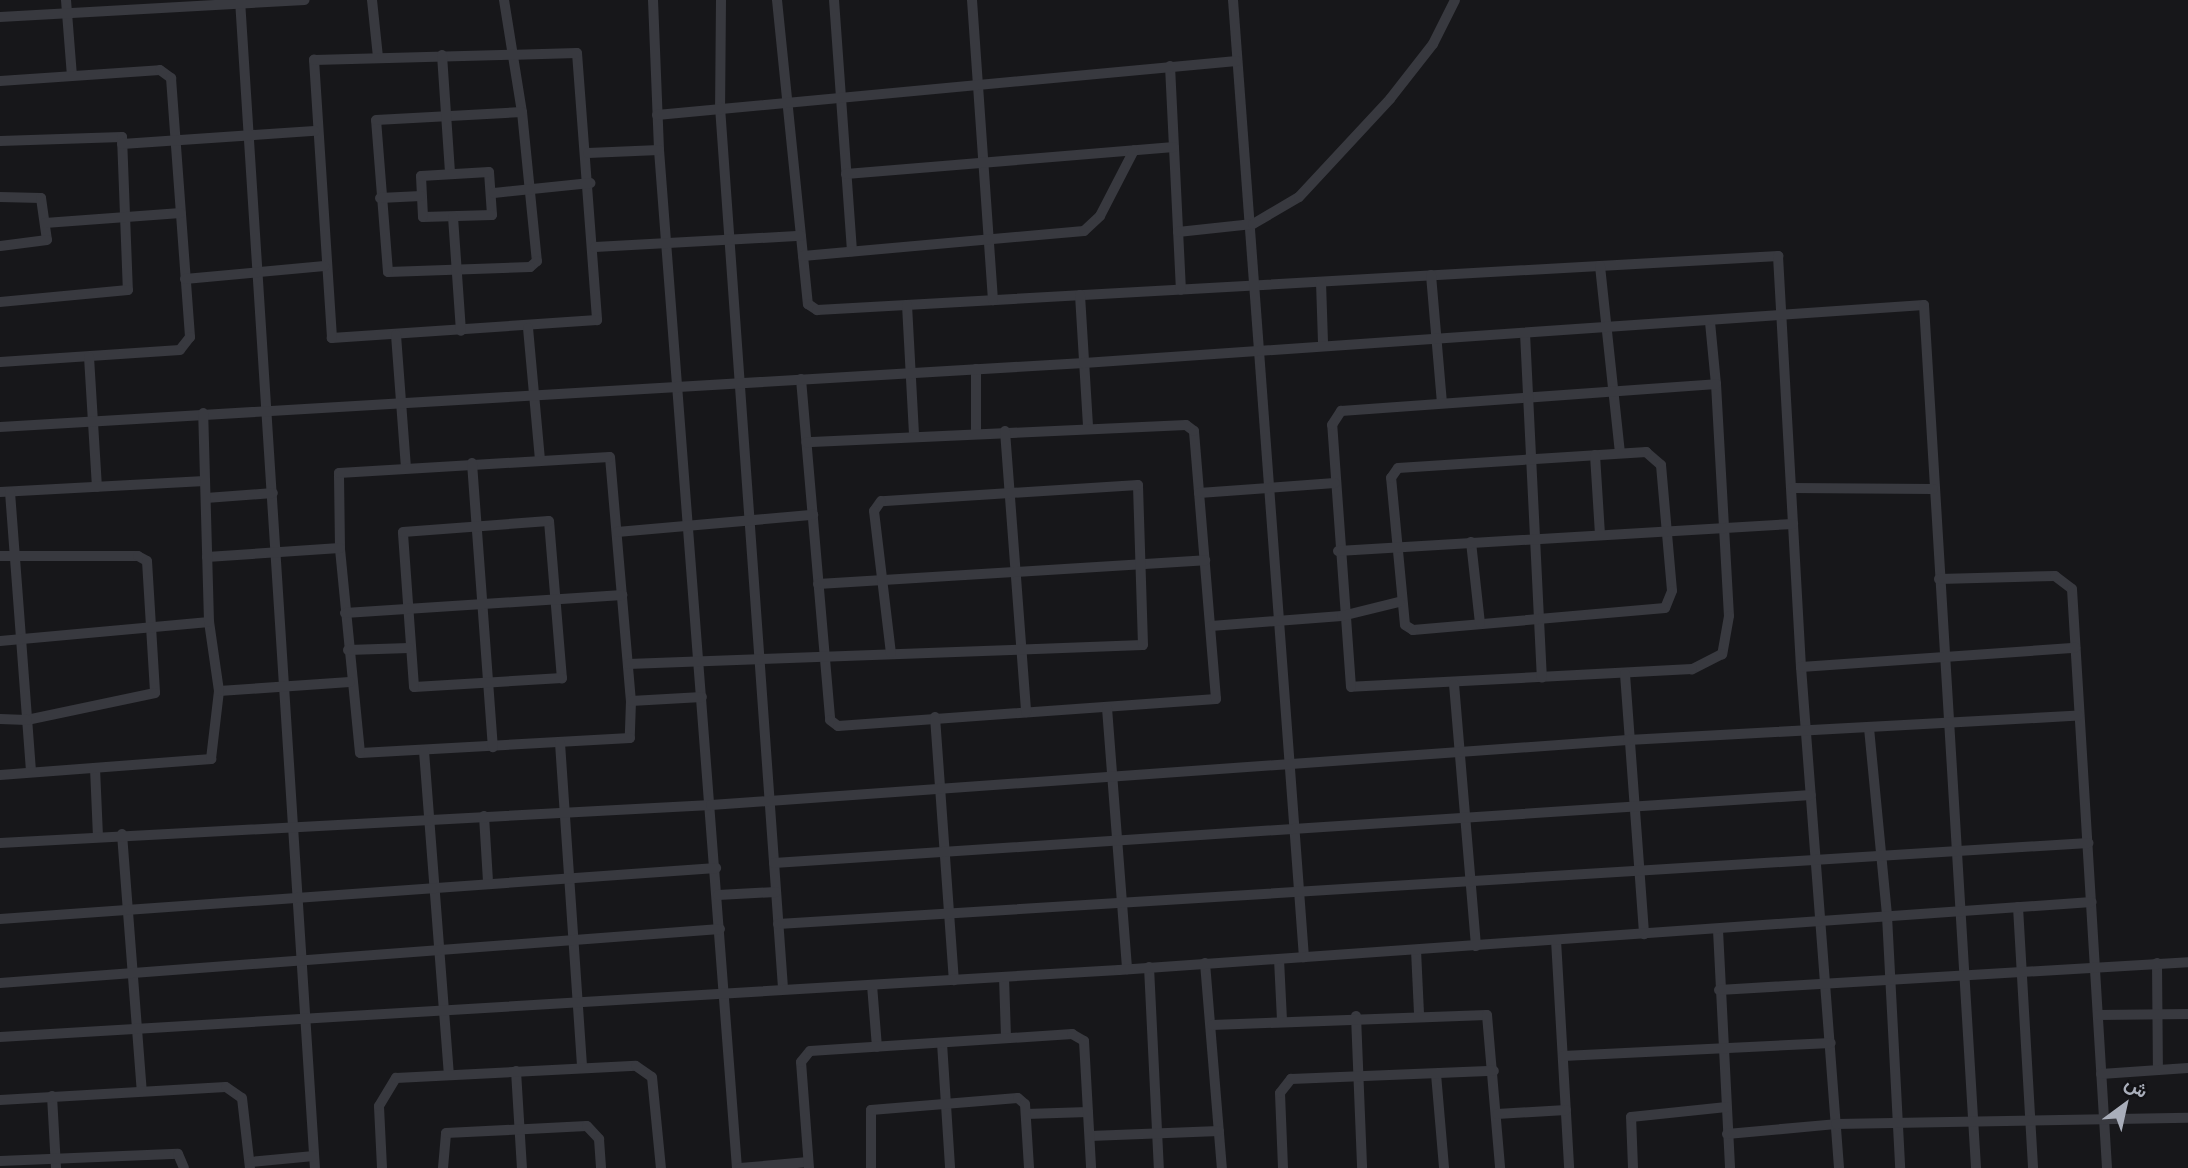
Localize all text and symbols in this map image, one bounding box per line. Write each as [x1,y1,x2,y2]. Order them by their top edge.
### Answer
north arrow [2090,1070,2160,1140]
text: ش [2121,1072,2152,1102]

